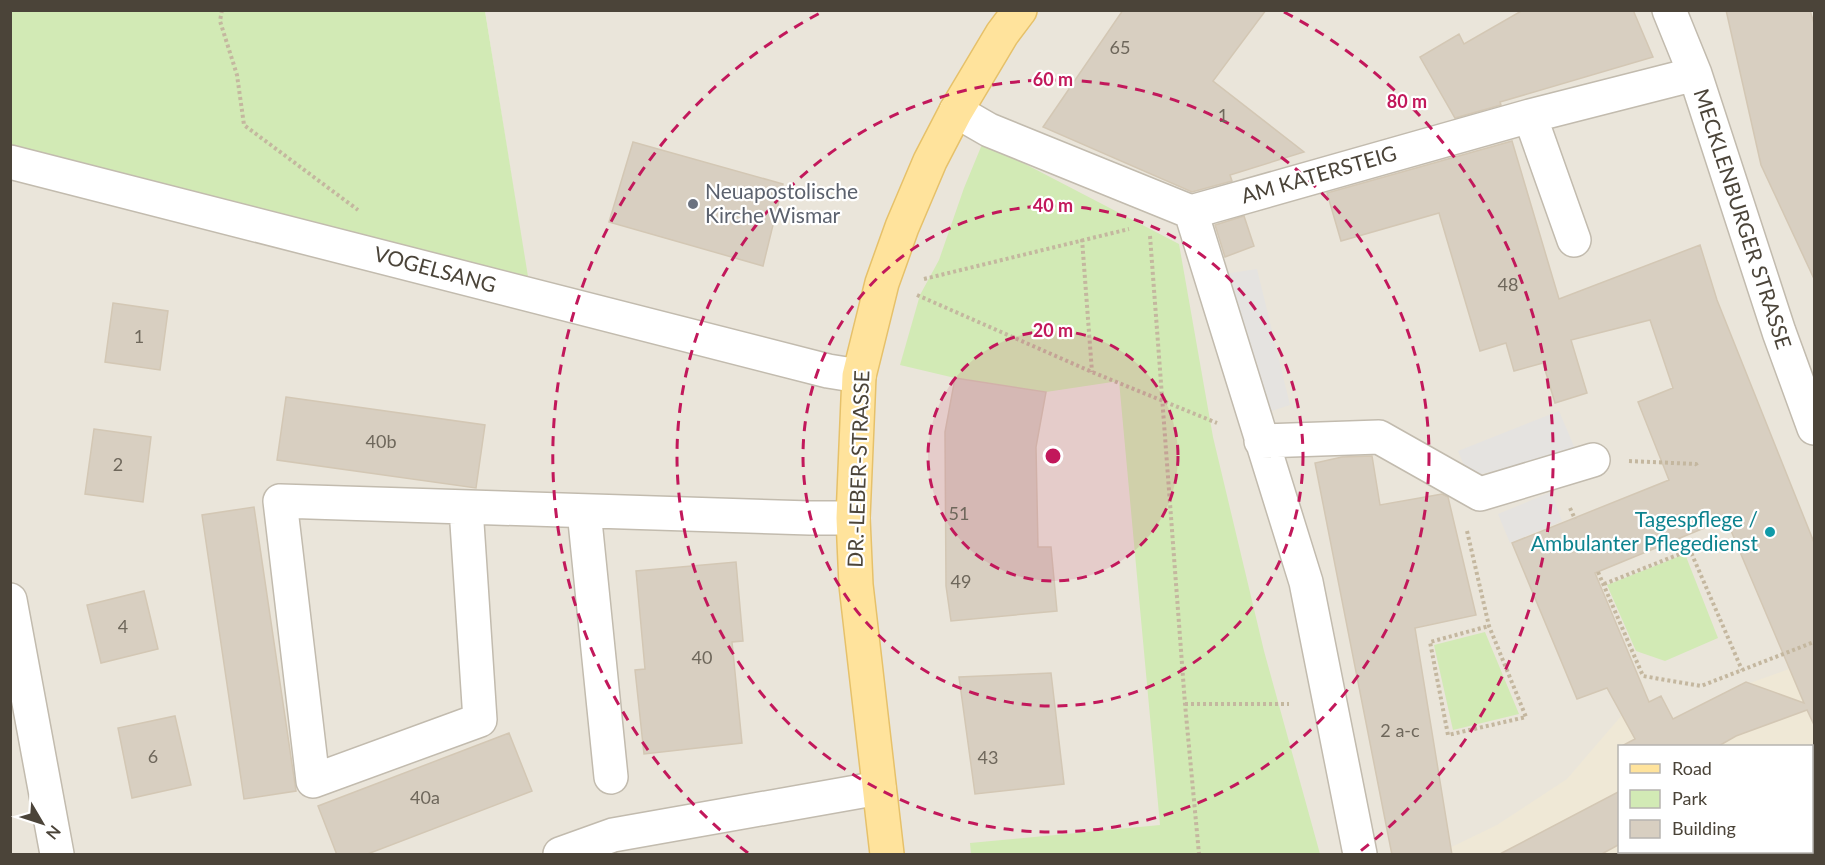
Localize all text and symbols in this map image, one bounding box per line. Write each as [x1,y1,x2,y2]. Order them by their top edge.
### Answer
house number: 65 [1110,36,1130,58]
text: 60 m [1033,68,1073,90]
street label: MECKLENBURGER STRASSE [1689,85,1797,352]
text: 80 m [1387,90,1427,112]
house number: 1 [1218,104,1228,126]
street label: AM KATERSTEIG [1238,139,1399,208]
place label: Neuapostolische Kirche Wismar [705,178,858,227]
text: 40 m [1033,194,1073,216]
marker: Neuapostolische Kirche Wismar [686,197,700,211]
street label: VOGELSANG [372,240,499,297]
house number: 48 [1498,273,1518,295]
text: 20 m [1033,319,1073,341]
house number: 1 [134,325,144,347]
street label: DR.-LEBER-STRASSE [842,370,873,568]
house number: 40b [366,430,396,452]
centre of rings [1043,446,1063,466]
house number: 2 [113,453,123,475]
house number: 51 [949,502,969,524]
place label: Tagespflege / Ambulanter Pflegedienst [1531,506,1758,555]
marker: Tagespflege / Ambulanter Pflegedienst [1763,525,1777,539]
house number: 49 [951,570,971,592]
house number: 4 [118,615,128,637]
house number: 40 [692,646,712,668]
house number: 2 a-c [1380,719,1420,741]
house number: 6 [148,745,158,767]
legend [1618,745,1813,853]
house number: 43 [978,746,998,768]
text: Road [1672,757,1712,779]
house number: 40a [410,786,440,808]
text: Park [1672,787,1708,809]
north arrow [12,793,72,853]
text: Building [1672,817,1736,839]
text: N [43,822,65,844]

